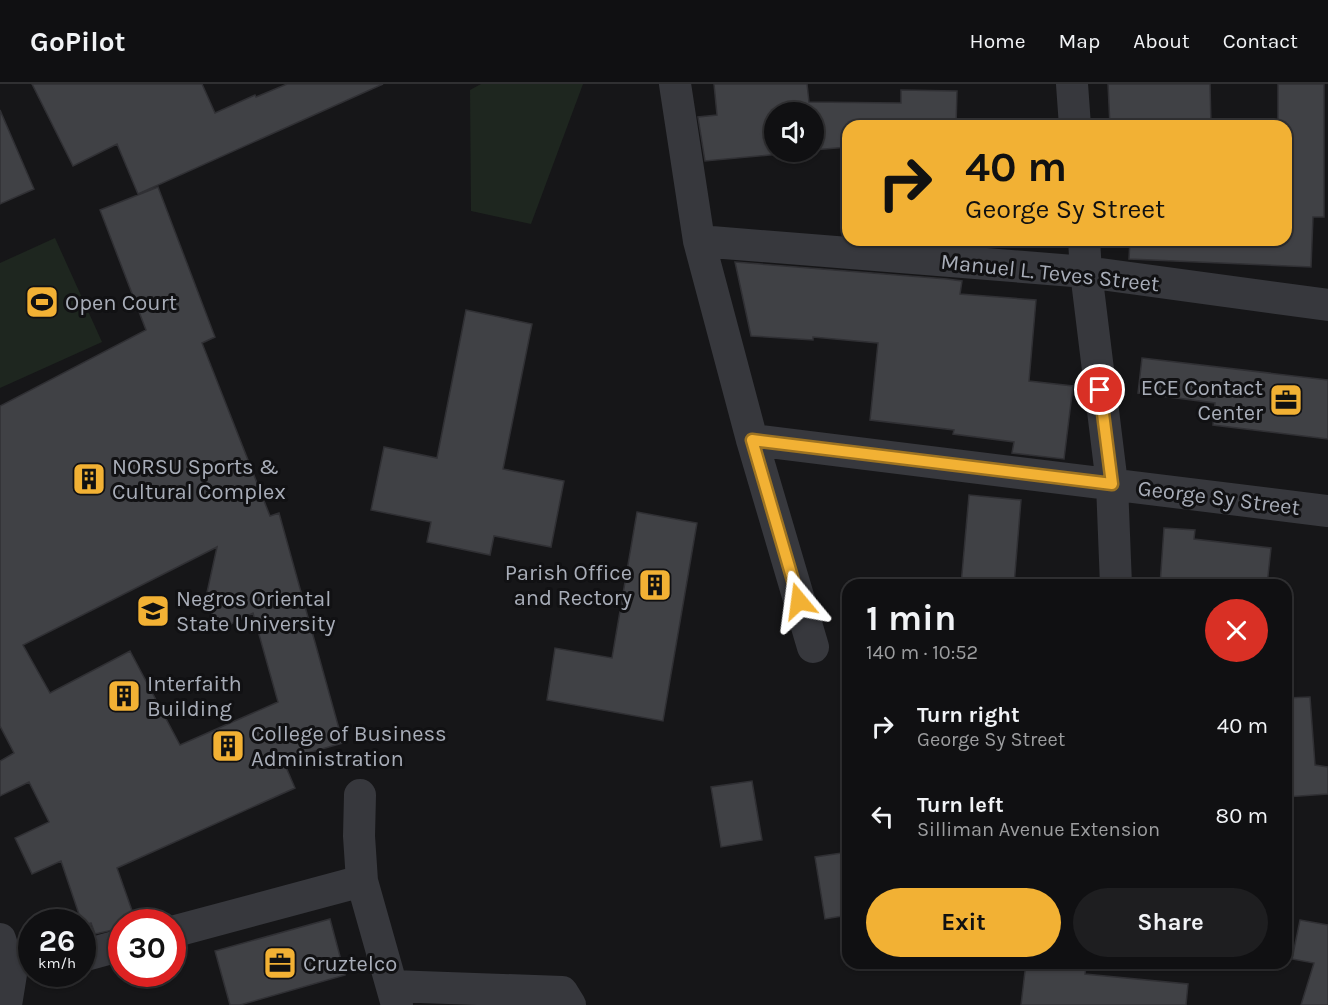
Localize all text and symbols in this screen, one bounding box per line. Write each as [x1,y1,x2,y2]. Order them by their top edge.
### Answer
text: GoPilot [30,25,126,58]
text: Home [970,29,1026,53]
text: Map [1059,29,1100,53]
text: About [1133,29,1190,53]
text: Contact [1223,29,1298,53]
map controls [764,102,824,162]
button: sound [764,102,824,162]
text: 40 m [965,142,1067,192]
icon: right [866,144,944,222]
text: George Sy Street [965,193,1165,225]
street label: Manuel L. Teves Street [939,249,1160,297]
sports icon: Open Court [24,284,60,320]
place label: Open Court [65,290,177,316]
pin [1074,364,1125,415]
icon: arrive [1083,373,1116,406]
place label: ECE Contact Center [1141,375,1263,426]
office icon: ECE Contact Center [1268,382,1304,418]
place label: NORSU Sports & Cultural Complex [112,454,286,505]
building icon: NORSU Sports & Cultural Complex [71,461,107,497]
street label: George Sy Street [1136,475,1301,521]
place label: Parish Office and Rectory [505,560,632,611]
building icon: Parish Office and Rectory [637,567,673,603]
position arrow [767,569,831,633]
place label: Negros Oriental State University [176,586,336,637]
school or university icon: Negros Oriental State University [135,593,171,629]
text: 1 min [866,597,956,639]
button: close [1205,599,1268,662]
text: 140 m · 10:52 [866,641,978,664]
place label: Interfaith Building [147,671,242,722]
building icon: Interfaith Building [106,678,142,714]
text: Turn right [917,702,1020,728]
icon: right [866,710,899,743]
text: 40 m [1217,713,1268,739]
place label: College of Business Administration [251,721,447,772]
building icon: College of Business Administration [210,728,246,764]
text: George Sy Street [917,728,1065,751]
text: Turn left [917,792,1004,818]
icon: left [866,800,899,833]
text: 80 m [1216,803,1268,829]
text: Silliman Avenue Extension [917,818,1160,841]
button: Exit [866,888,1061,957]
button: Share [1073,888,1268,957]
speed limit sign: 30 [108,909,186,987]
text: 26 [39,923,75,959]
office icon: Cruztelco [262,945,298,981]
place label: Cruztelco [303,951,397,977]
text: km/h [38,954,76,972]

